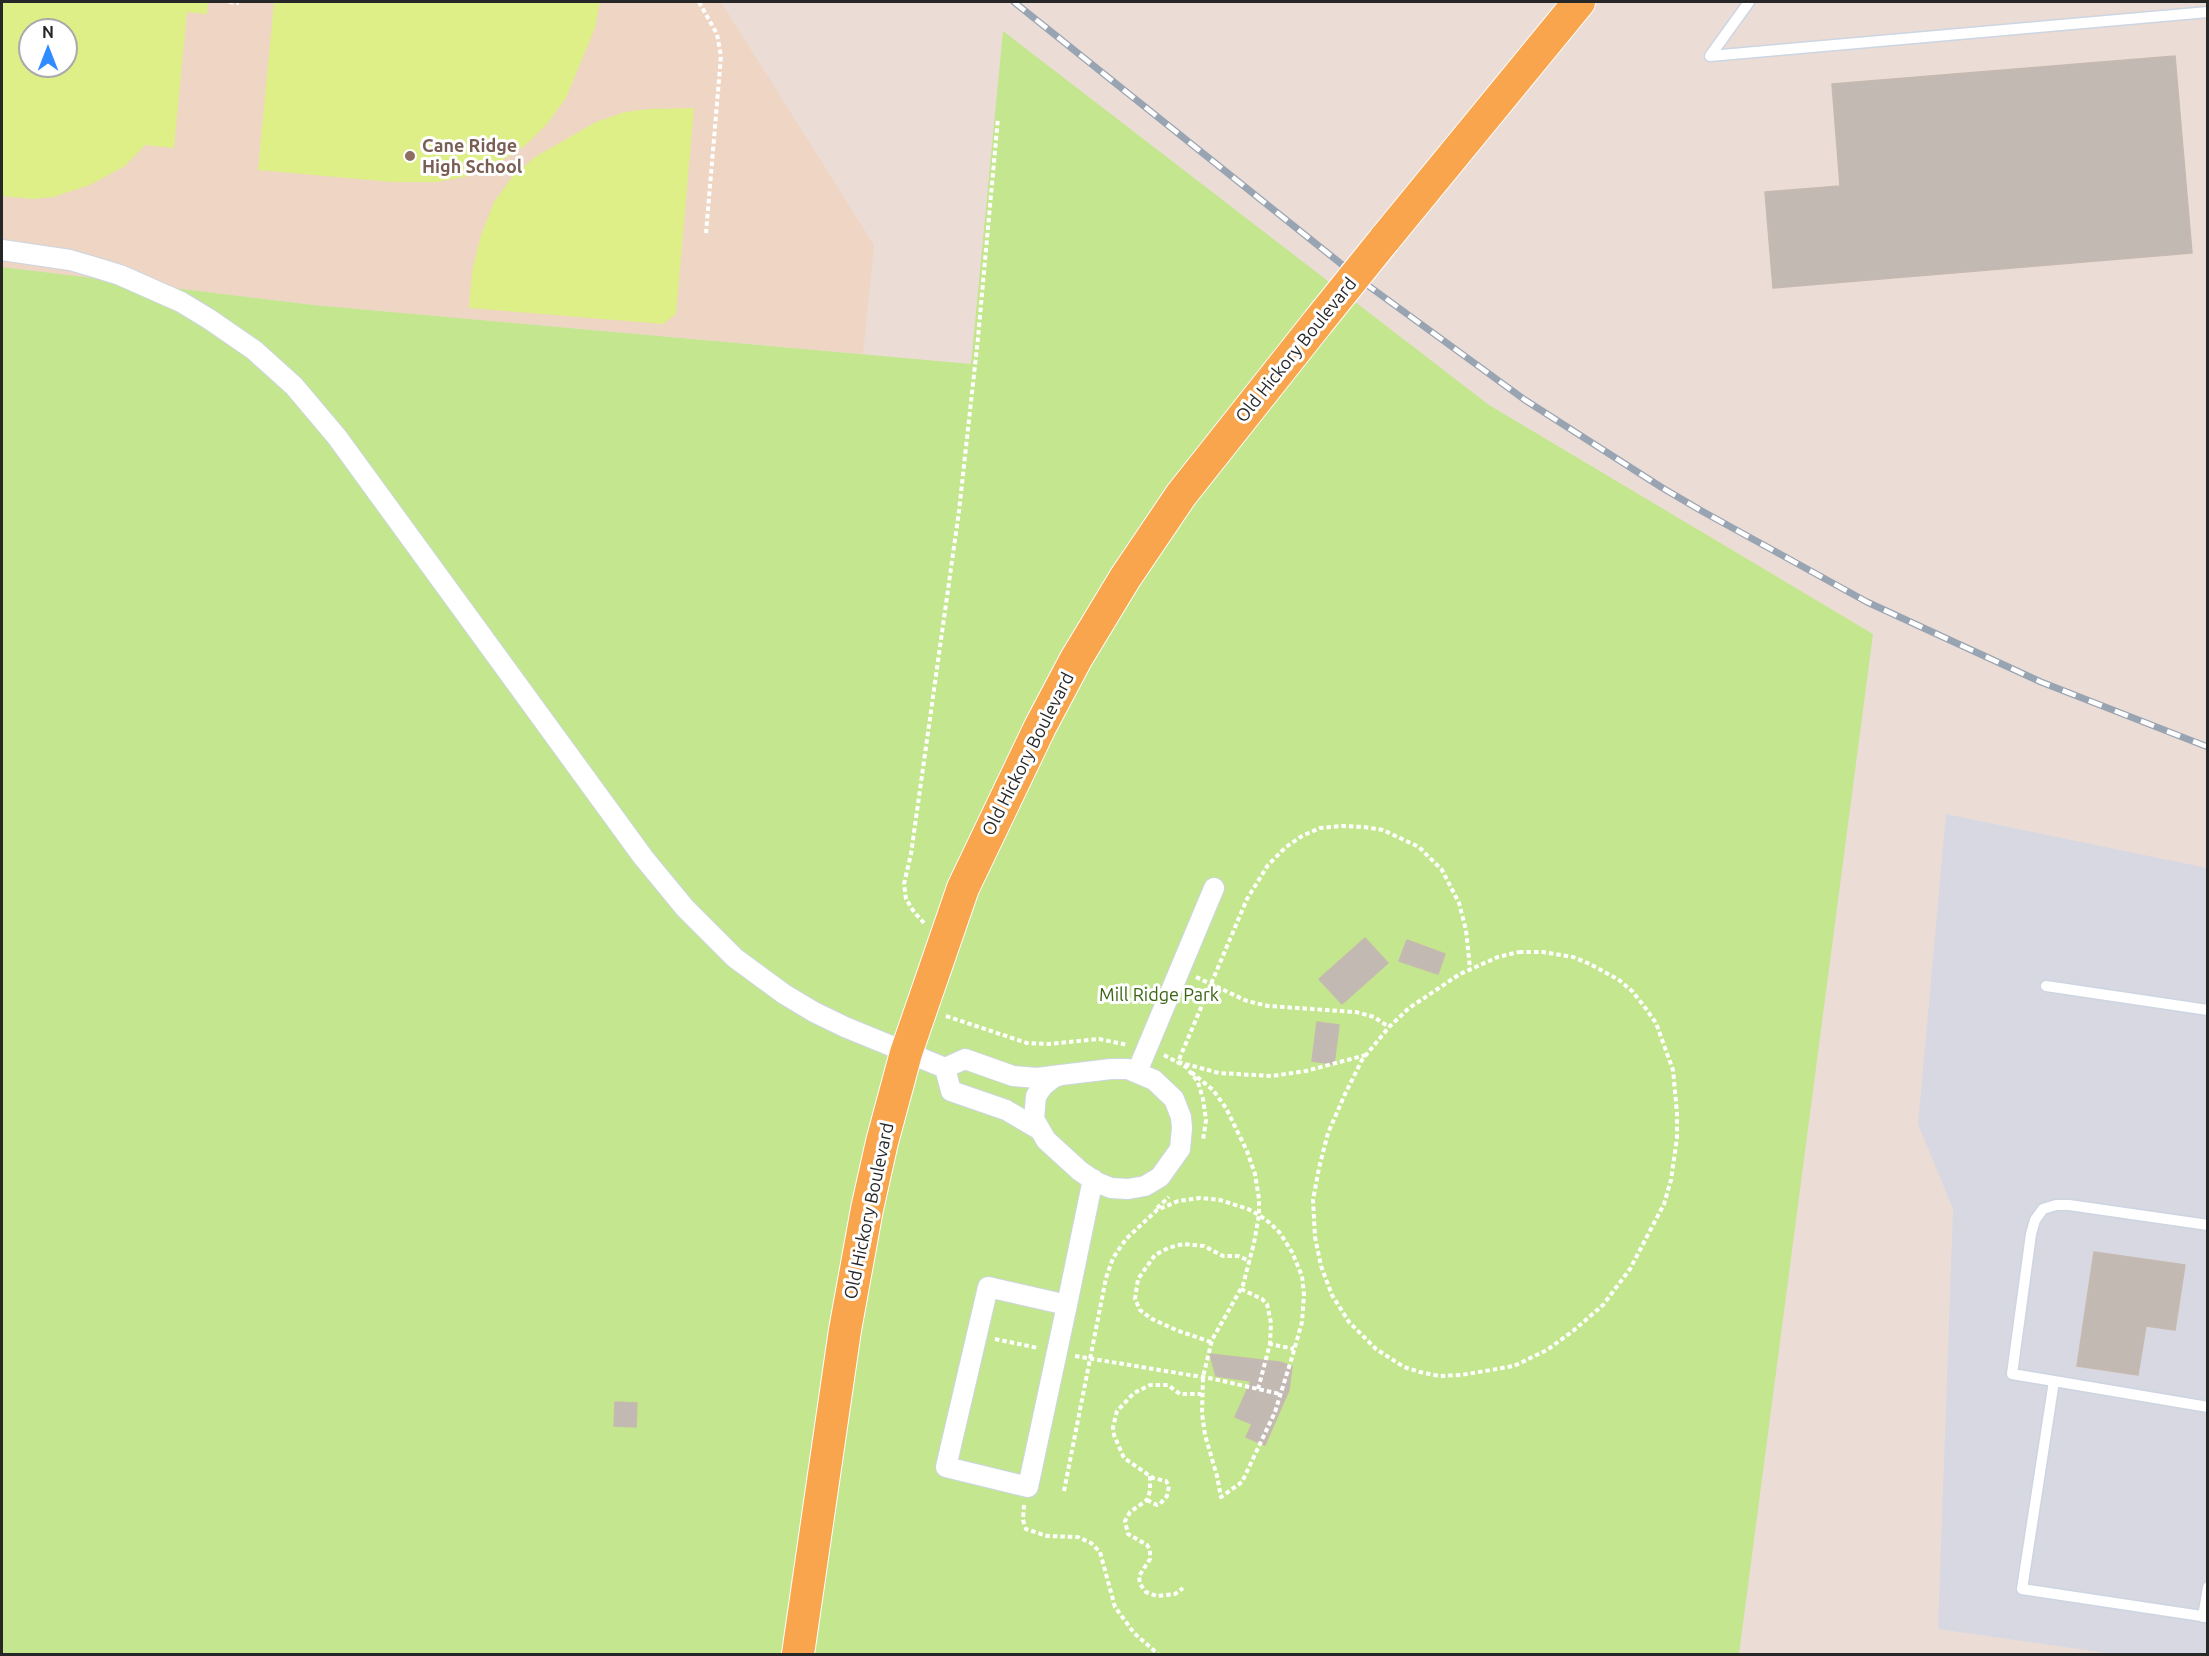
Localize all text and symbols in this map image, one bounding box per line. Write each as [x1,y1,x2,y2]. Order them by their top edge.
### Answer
north arrow [18,18,78,78]
text: N [42,23,54,41]
place label: Cane Ridge High School [422,135,522,178]
marker: Cane Ridge High School [403,149,417,163]
street label: Old Hickory Boulevard [1231,273,1361,427]
street label: Old Hickory Boulevard [977,669,1079,839]
park label: Mill Ridge Park [1099,984,1219,1006]
street label: Old Hickory Boulevard [840,1121,898,1301]

